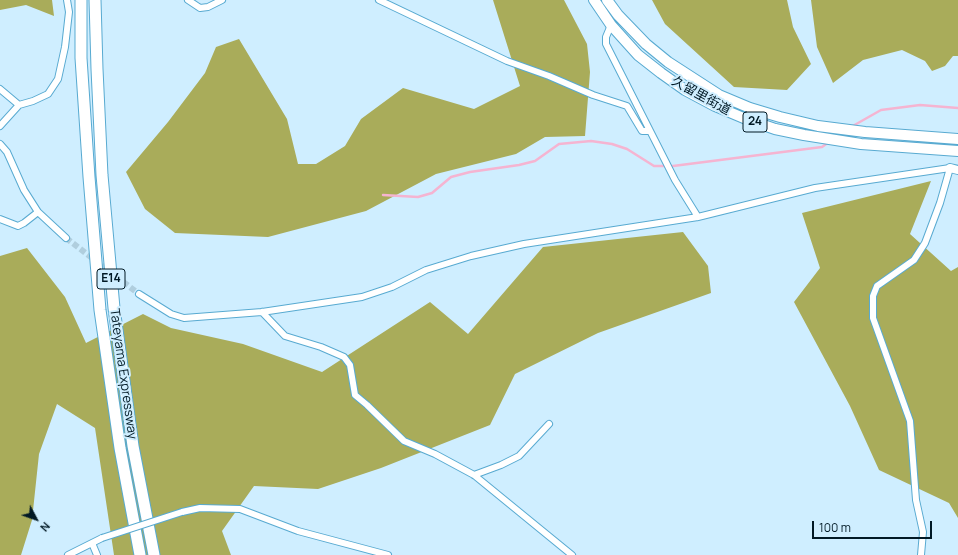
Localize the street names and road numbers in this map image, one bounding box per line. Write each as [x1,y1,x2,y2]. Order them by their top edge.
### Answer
street label: 久留里街道 [669,73,733,119]
road number: 24 [743,112,767,132]
road number: E14 [97,269,125,289]
street label: Tateyama Expressway [106,308,140,440]

